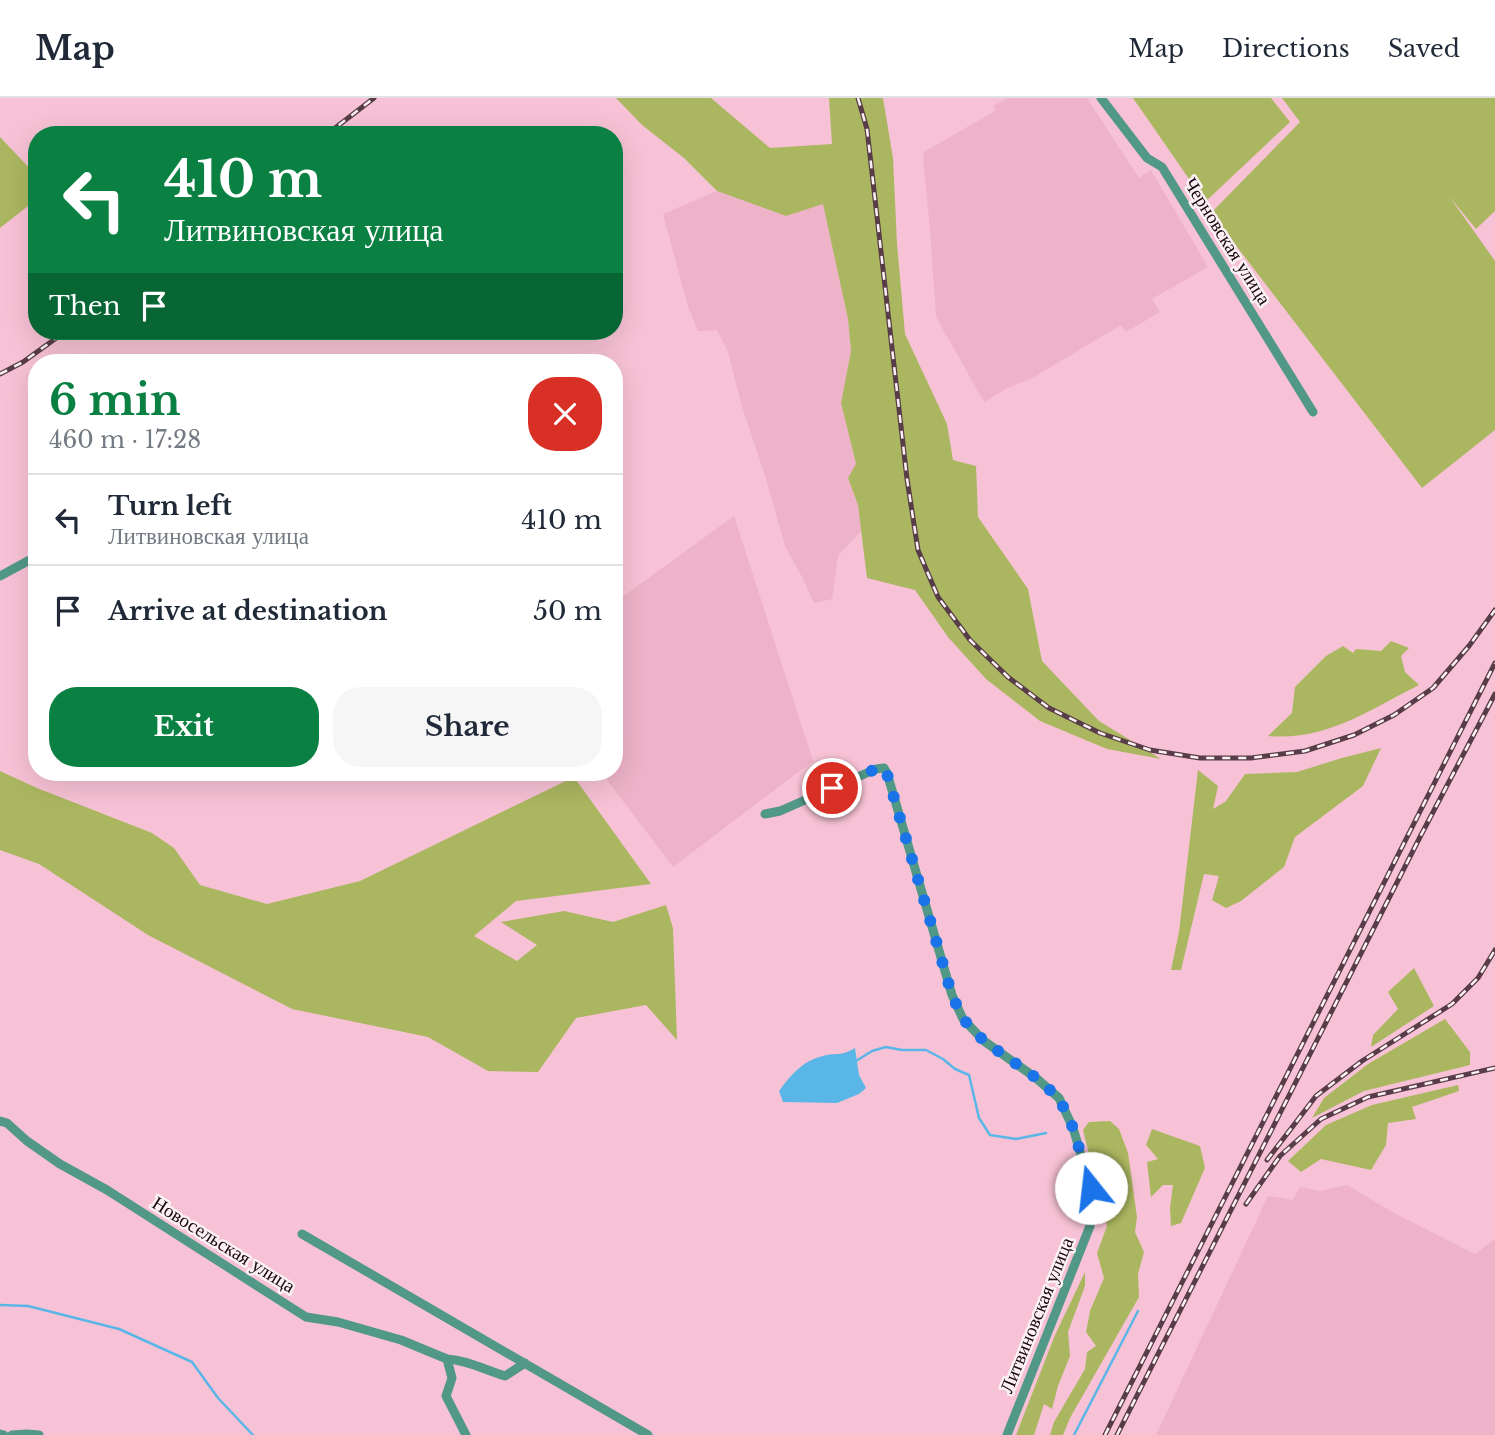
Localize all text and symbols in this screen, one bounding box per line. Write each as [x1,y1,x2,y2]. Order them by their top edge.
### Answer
text: Map [35,28,115,69]
text: Map [1128,34,1184,63]
text: Directions [1222,34,1350,63]
text: Saved [1388,34,1460,63]
text: 410 m [164,149,322,210]
icon: left [49,154,140,245]
street label: Черновская улица [1179,173,1276,310]
text: Литвиновская улица [164,210,443,250]
icon: arrive [135,287,173,325]
text: Then [49,290,121,322]
text: 6 min [49,374,181,426]
button: close [528,377,602,451]
text: 460 m · 17:28 [49,426,201,454]
text: Turn left [108,490,232,522]
icon: left [49,501,87,539]
text: 410 m [521,504,602,536]
text: Литвиновская улица [108,522,309,550]
icon: arrive [49,592,87,630]
text: Arrive at destination [108,595,388,627]
text: 50 m [533,595,602,627]
button: Exit [49,687,319,767]
button: Share [333,687,602,767]
pin [802,758,862,818]
icon: arrive [813,769,851,807]
position arrow [1054,1151,1128,1225]
street label: Новосельская улица [148,1191,300,1298]
street label: Литвиновская улица [995,1233,1078,1396]

